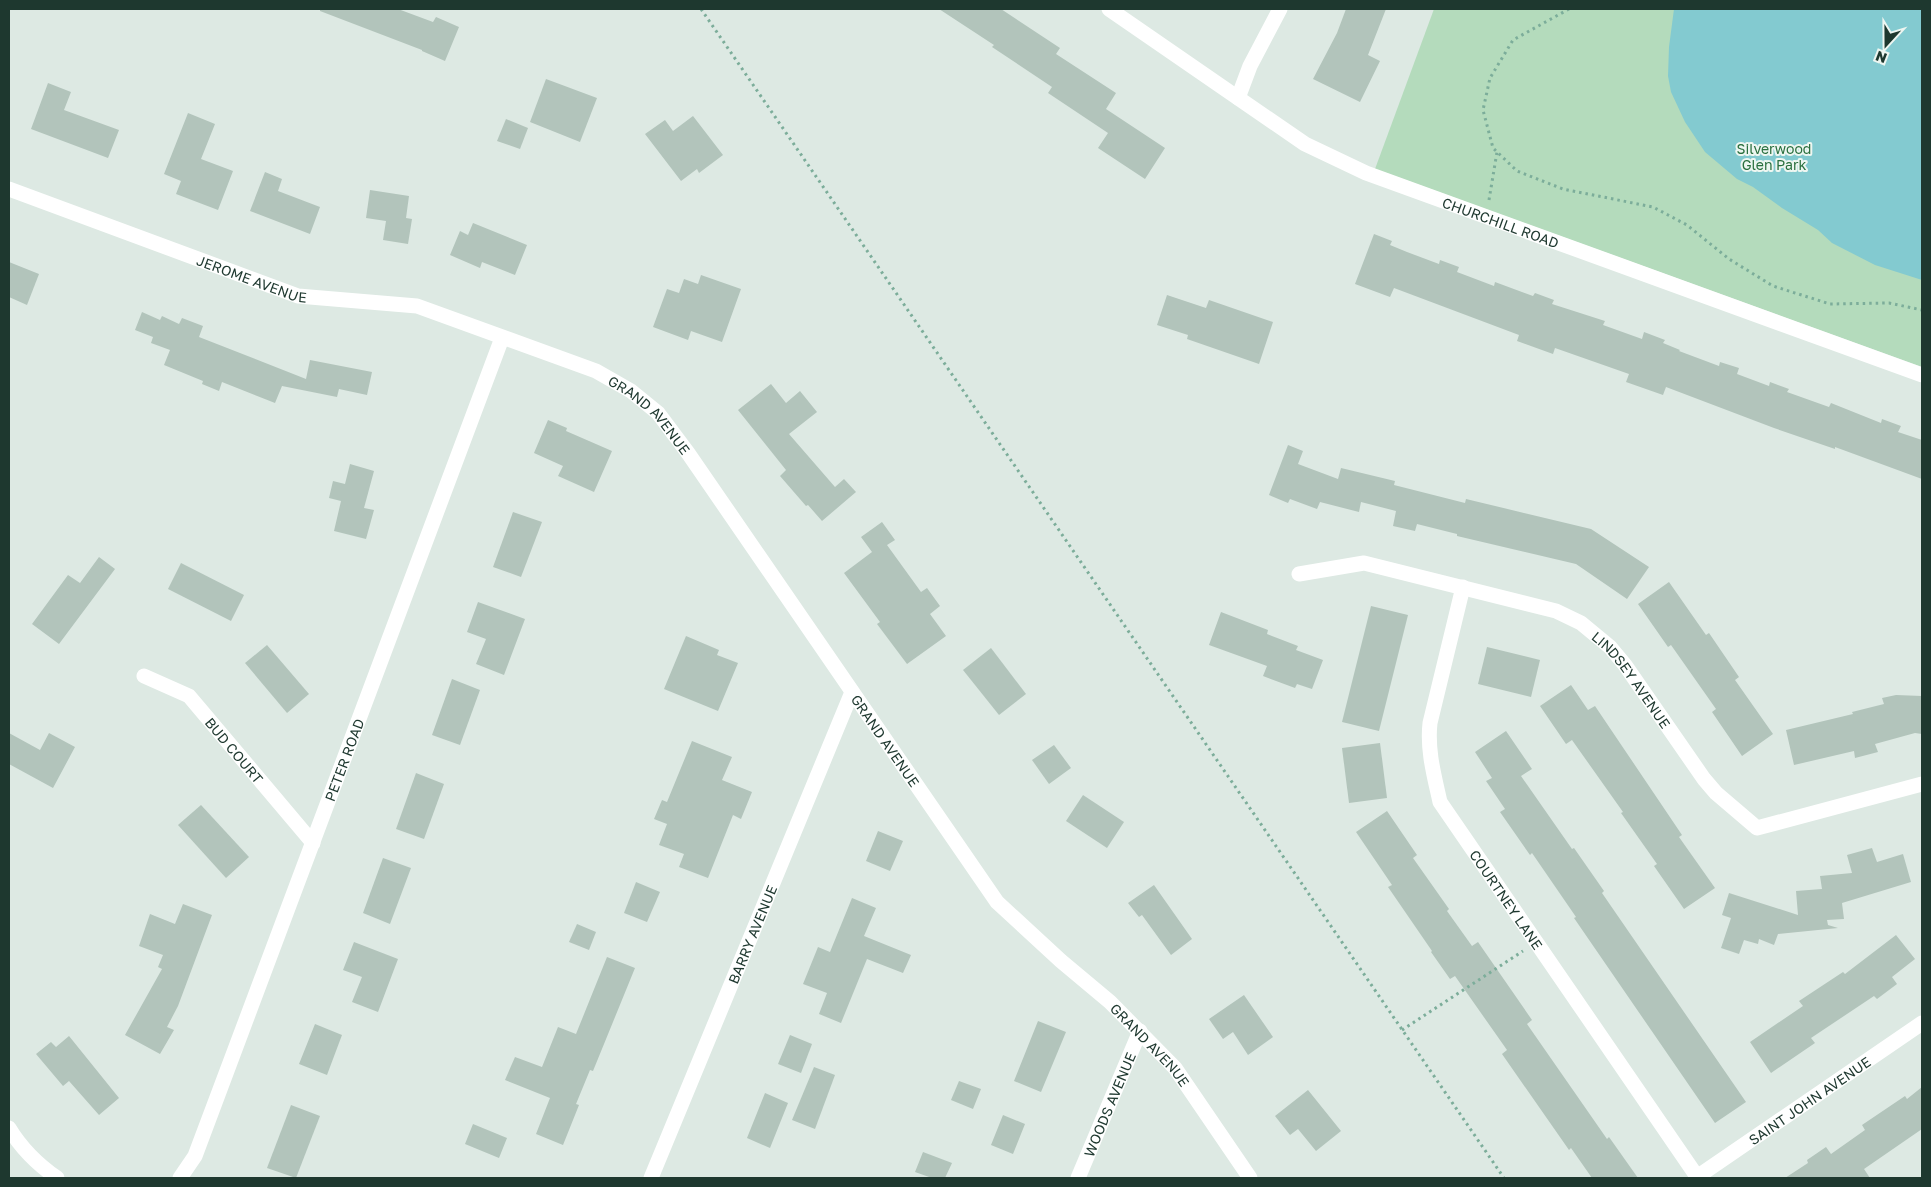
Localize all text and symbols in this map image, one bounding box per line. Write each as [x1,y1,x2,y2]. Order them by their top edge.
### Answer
north arrow [1861,20,1911,70]
text: N [1873,48,1889,67]
park label: Silverwood Glen Park [1737,140,1811,173]
street label: CHURCHILL ROAD [1440,193,1561,251]
street label: JEROME AVENUE [195,251,307,305]
street label: GRAND AVENUE [606,371,694,457]
street label: LINDSEY AVENUE [1589,627,1674,731]
street label: GRAND AVENUE [848,691,923,790]
street label: BUD COURT [202,714,267,787]
street label: PETER ROAD [321,716,367,803]
street label: COURTNEY LANE [1467,846,1547,952]
street label: BARRY AVENUE [724,882,780,986]
street label: GRAND AVENUE [1107,999,1193,1090]
street label: WOODS AVENUE [1080,1049,1139,1159]
street label: SAINT JOHN AVENUE [1745,1053,1873,1148]

